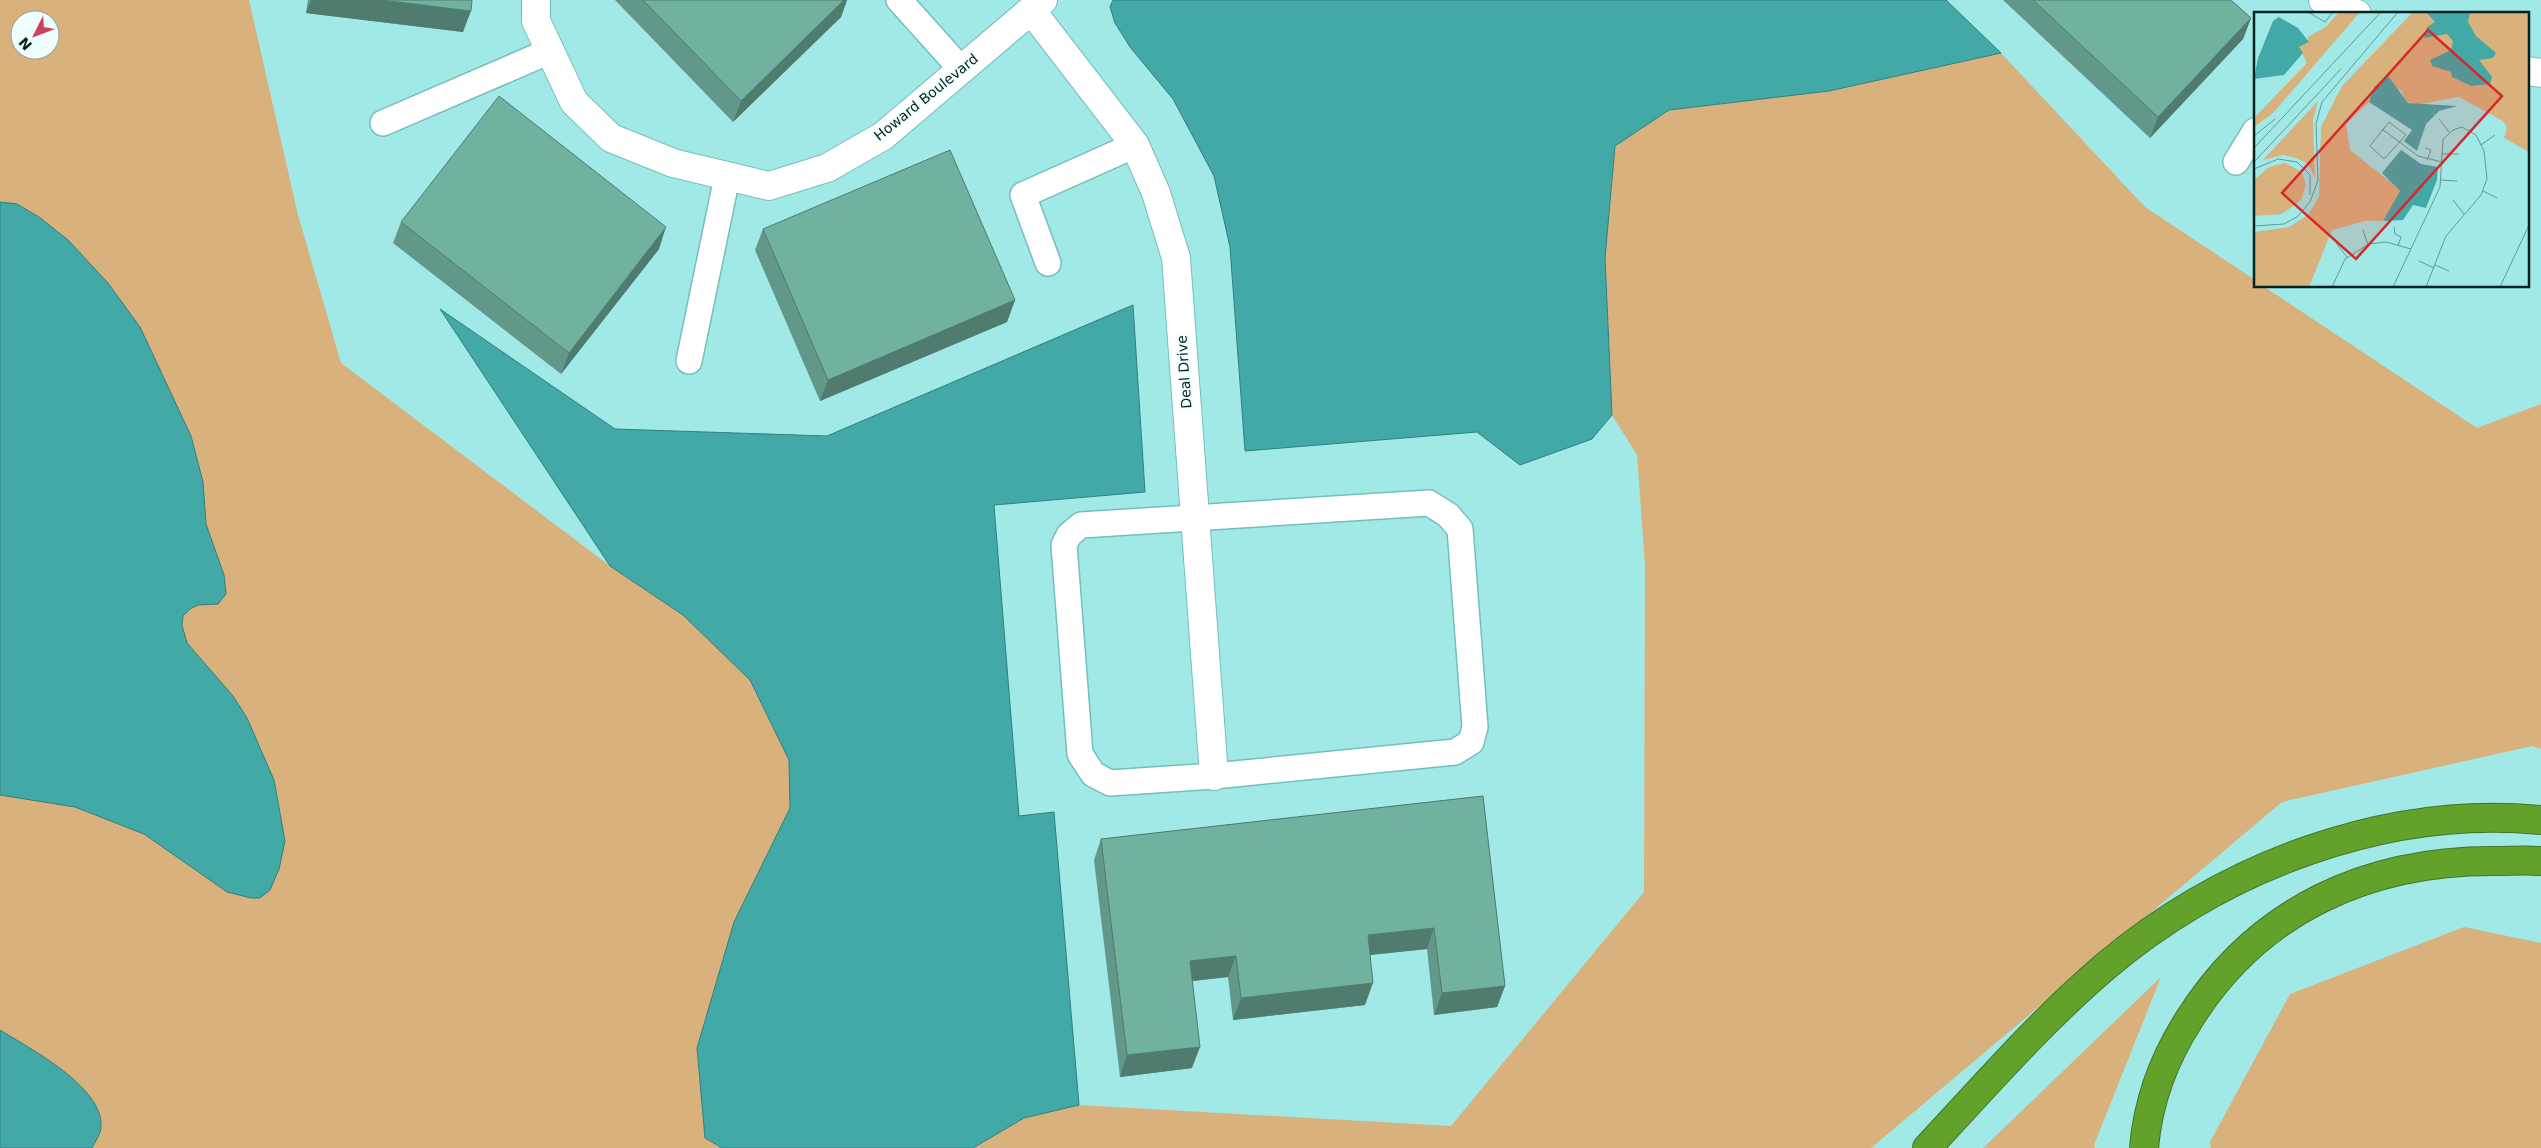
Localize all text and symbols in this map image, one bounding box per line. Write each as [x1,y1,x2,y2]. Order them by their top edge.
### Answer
north arrow [10,10,60,60]
inset map [2254,12,2528,288]
text: N [15,34,35,53]
street label: Howard Boulevard [871,50,981,144]
street label: Deal Drive [1173,335,1195,409]

